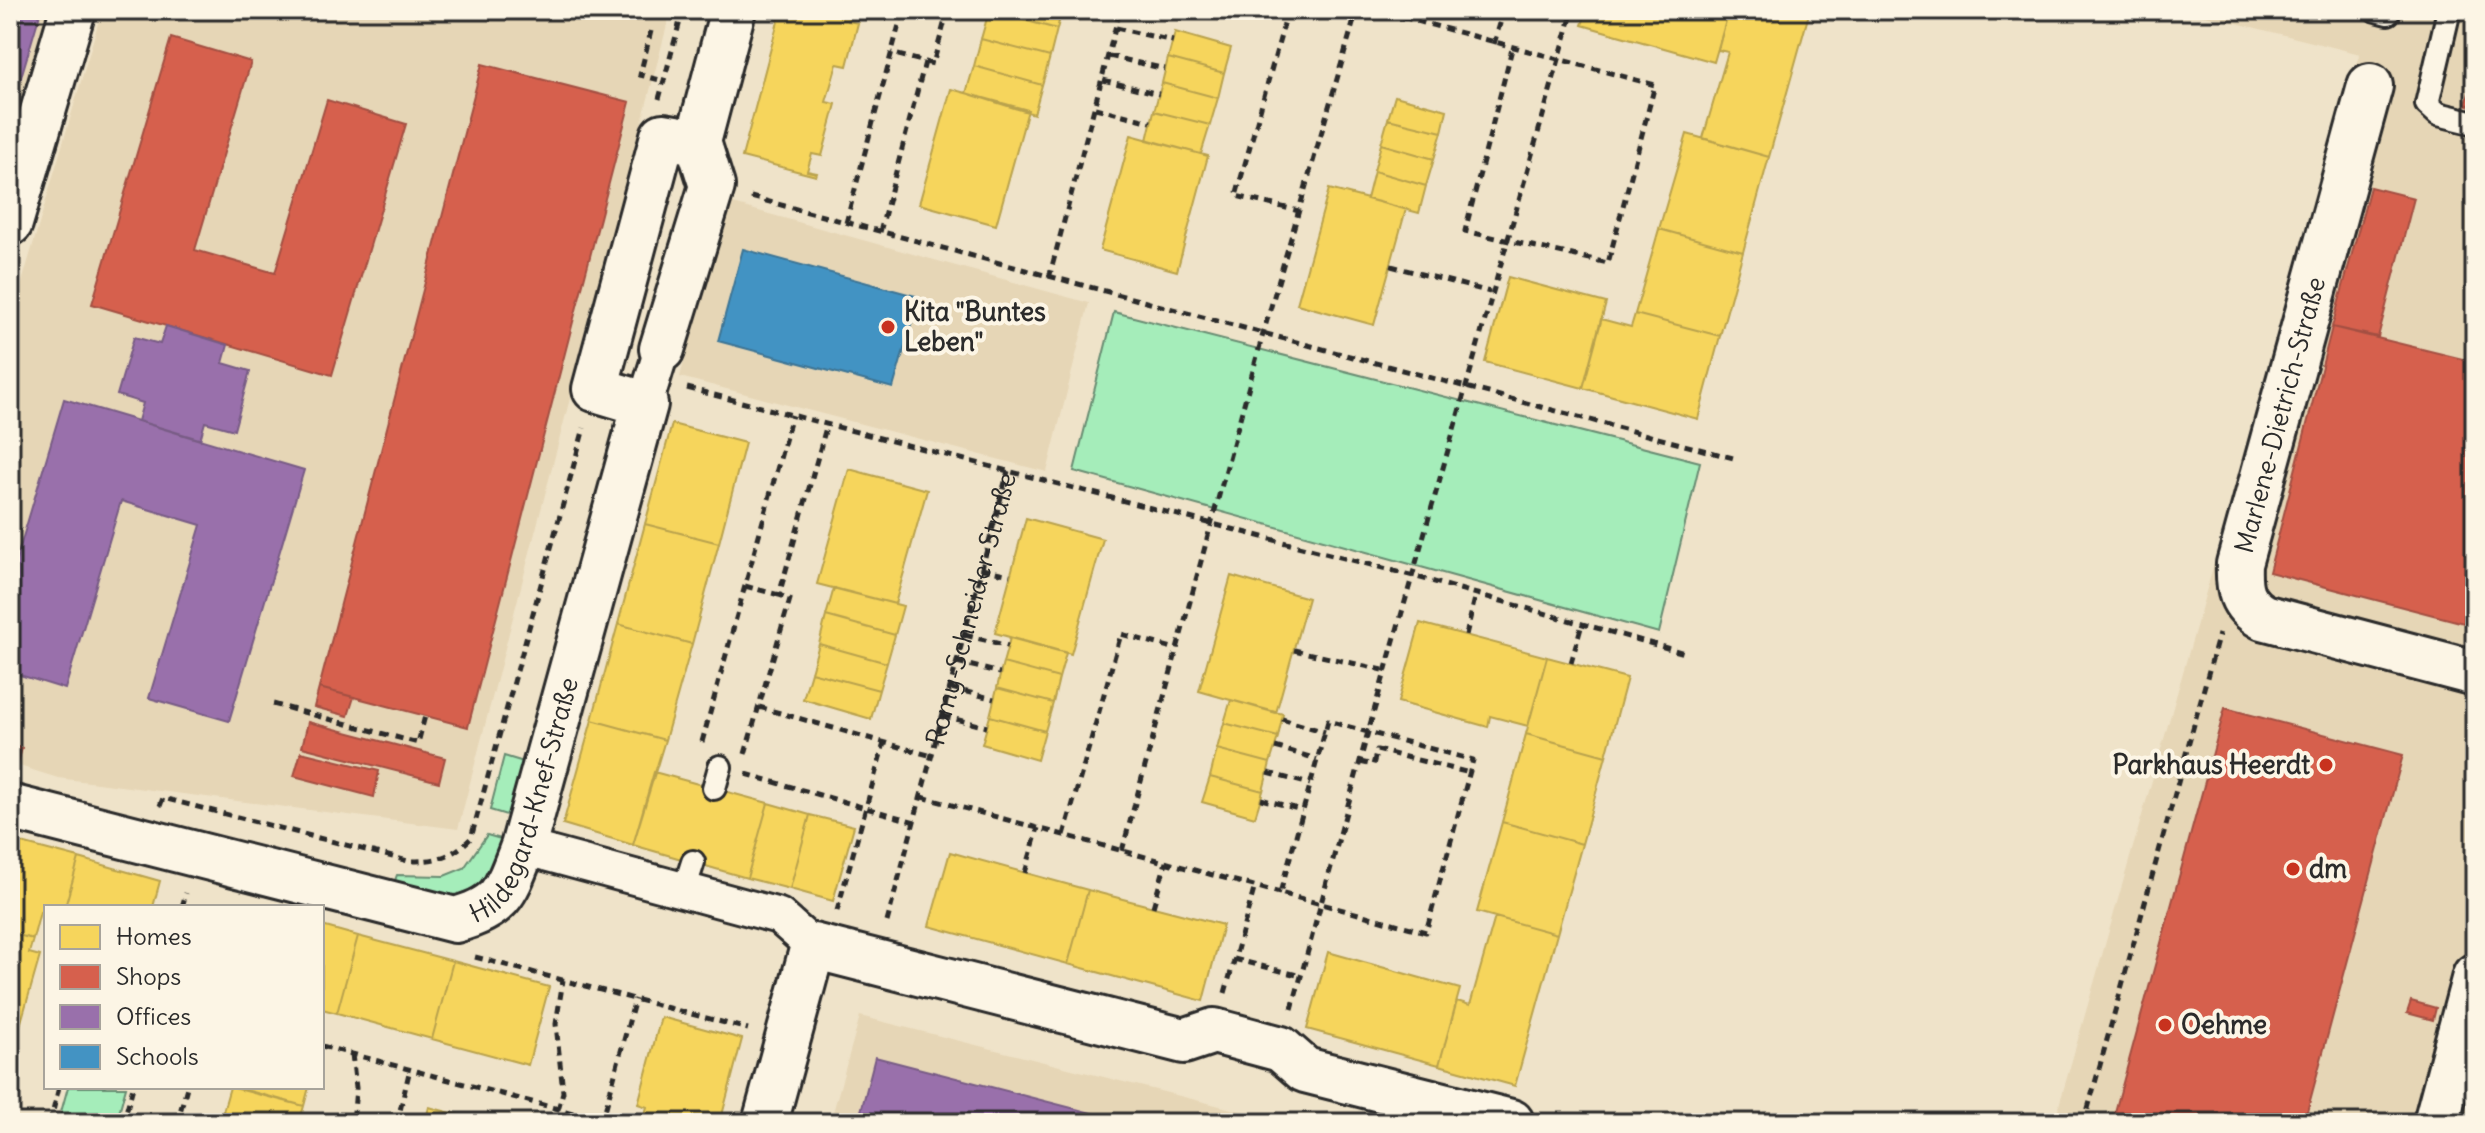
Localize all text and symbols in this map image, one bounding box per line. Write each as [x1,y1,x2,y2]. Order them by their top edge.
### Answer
street label: Marlene-Dietrich-Straße [2227,273,2332,556]
place label: Kita "Buntes Leben" [904,295,1046,358]
marker: Kita "Buntes Leben" [879,318,897,336]
street label: Romy-Schneider-Straße [918,469,1023,749]
street label: Hildegard-Knef-Straße [464,674,585,930]
place label: Parkhaus Heerdt [2112,748,2310,781]
marker: Parkhaus Heerdt [2317,756,2335,774]
place label: dm [2309,852,2347,885]
marker: dm [2284,860,2302,878]
legend [44,905,324,1089]
text: Homes [116,921,192,951]
text: Shops [116,961,181,991]
text: Offices [116,1001,191,1031]
place label: Oehme [2181,1008,2267,1041]
marker: Oehme [2156,1016,2174,1034]
text: Schools [116,1041,199,1071]

